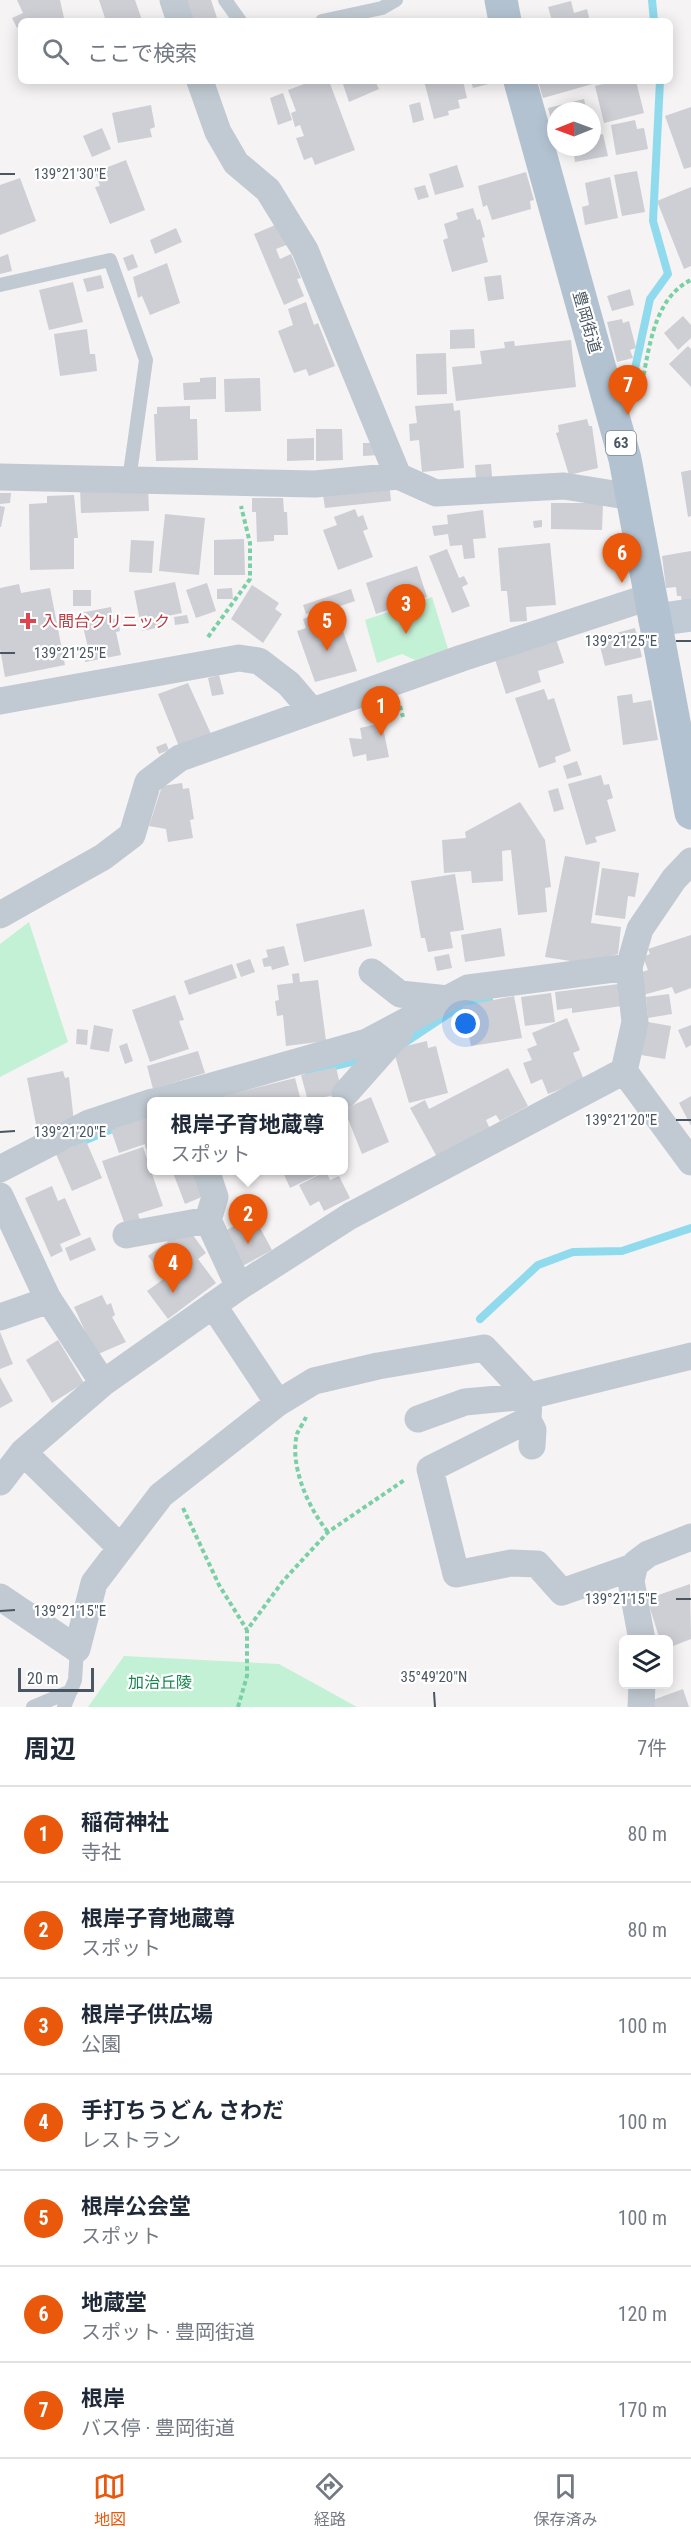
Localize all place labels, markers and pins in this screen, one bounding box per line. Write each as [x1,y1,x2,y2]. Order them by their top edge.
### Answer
pin: 7 [608,366,648,415]
pin: 6 [602,534,642,583]
pin: 3 [386,584,426,634]
pin: 5 [308,602,346,651]
marker: 入間台クリニック [19,612,37,630]
place label: 入間台クリニック [42,612,170,631]
pin: 1 [362,686,400,736]
pin: 2 [228,1194,268,1244]
pin: 4 [154,1244,192,1293]

